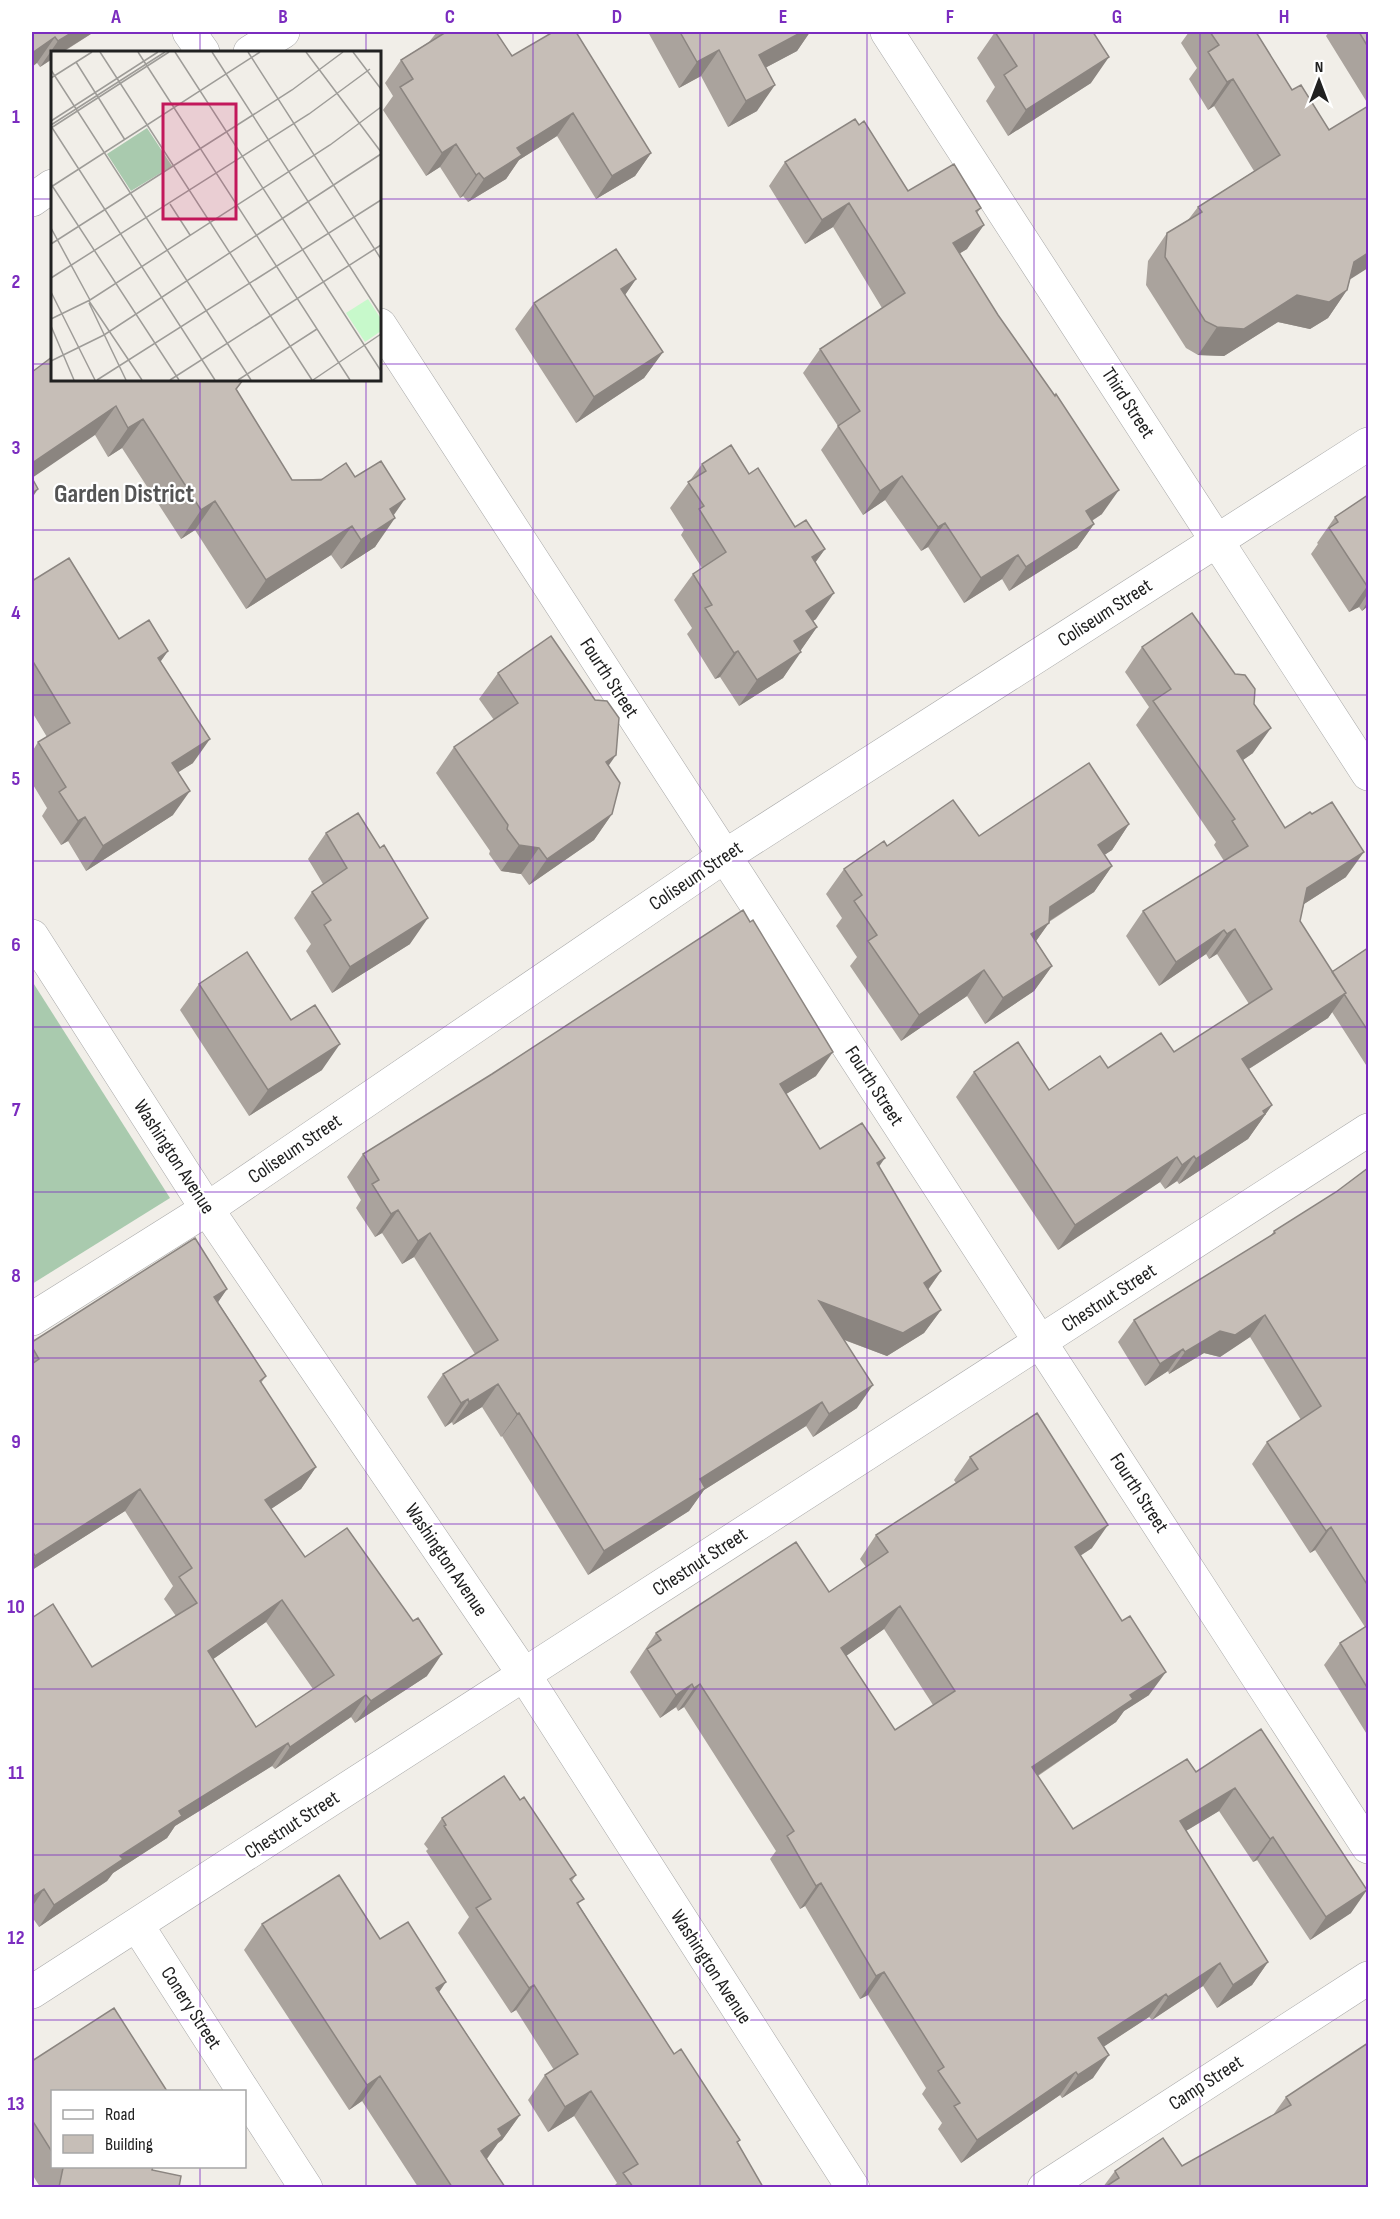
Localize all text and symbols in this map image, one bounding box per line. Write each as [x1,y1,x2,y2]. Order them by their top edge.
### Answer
text: A [110,5,121,29]
text: B [278,5,288,29]
text: C [445,5,455,29]
text: D [612,5,622,29]
text: E [779,5,787,29]
text: F [946,5,954,29]
text: G [1112,5,1122,29]
text: H [1279,5,1289,29]
inset map [51,51,381,381]
north arrow [1289,51,1349,111]
text: N [1315,58,1323,77]
text: 1 [12,105,20,129]
text: 2 [12,270,20,294]
street label: Third Street [1096,363,1160,443]
text: 3 [12,436,21,460]
district label: Garden District [54,479,194,510]
street label: Coliseum Street [1053,574,1157,652]
text: 4 [11,601,21,625]
street label: Fourth Street [574,634,644,722]
text: 5 [12,767,21,791]
street label: Coliseum Street [645,836,747,916]
text: 6 [11,933,21,957]
street label: Fourth Street [839,1042,909,1130]
street label: Washington Avenue [128,1096,220,1218]
text: 7 [12,1098,21,1122]
street label: Coliseum Street [244,1109,346,1189]
street label: Chestnut Street [1057,1259,1161,1337]
text: 8 [11,1264,21,1288]
text: 9 [11,1430,21,1454]
street label: Fourth Street [1104,1449,1174,1537]
street label: Washington Avenue [399,1499,493,1621]
street label: Chestnut Street [648,1523,752,1601]
text: 10 [7,1595,25,1619]
text: 11 [8,1761,24,1785]
street label: Chestnut Street [240,1786,344,1864]
street label: Washington Avenue [665,1906,757,2028]
text: 12 [8,1926,24,1950]
street label: Conery Street [155,1962,227,2054]
street label: Camp Street [1164,2050,1248,2116]
legend [51,2090,246,2168]
text: 13 [8,2092,24,2116]
text: Road [105,2104,135,2125]
text: Building [105,2134,153,2155]

